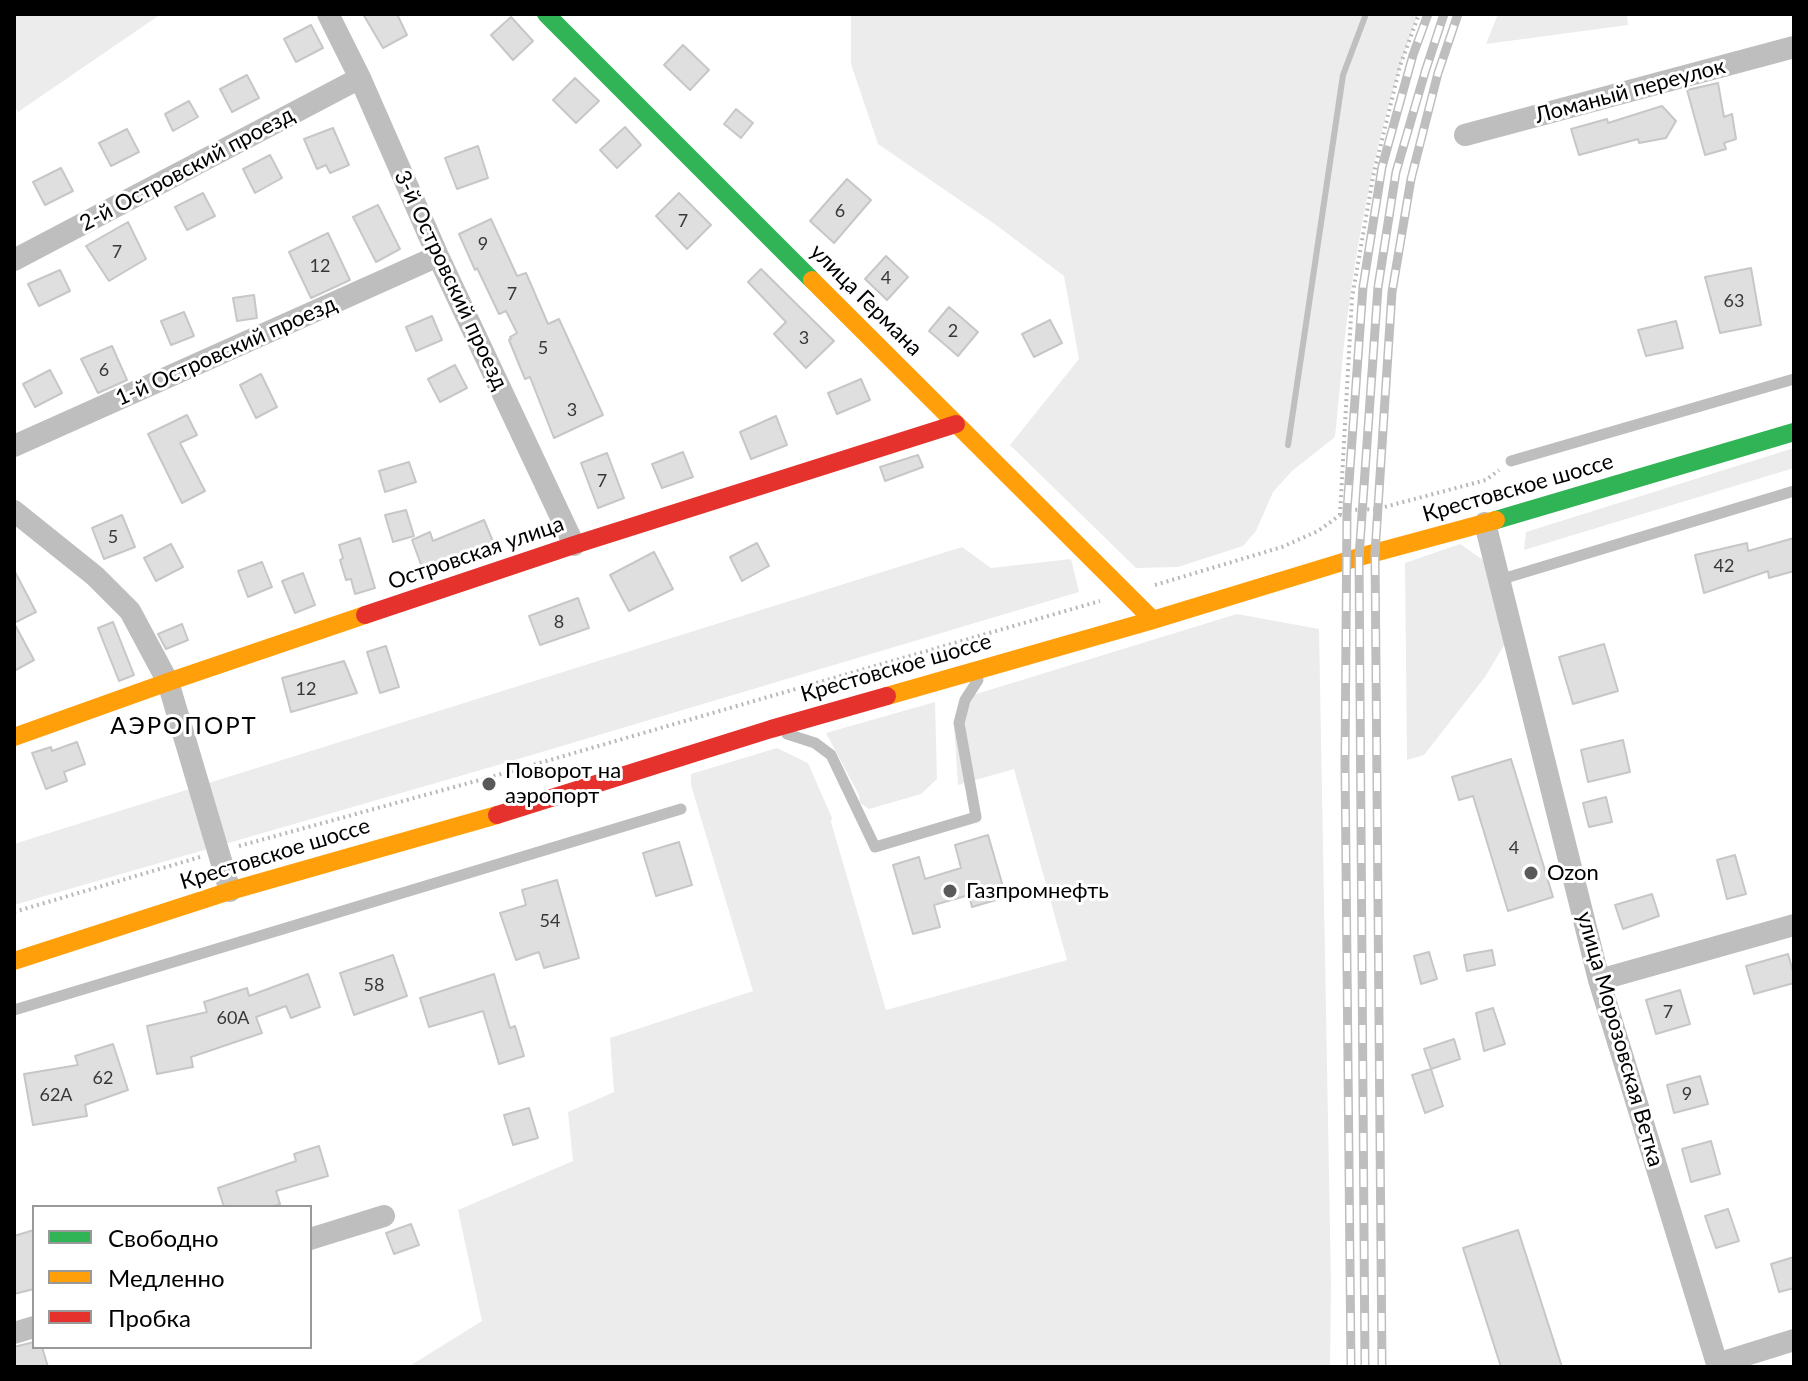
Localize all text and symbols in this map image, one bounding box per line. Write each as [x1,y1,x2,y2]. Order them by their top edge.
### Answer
street label: Ломаный переулок [1532,53,1728,129]
street label: 2-й Островский проезд [75,101,299,237]
street label: 3-й Островский проезд [389,166,513,394]
house number: 6 [835,200,845,222]
house number: 7 [678,210,688,232]
house number: 9 [478,233,488,255]
street label: улица Германа [805,239,927,361]
house number: 7 [112,241,122,263]
house number: 12 [310,255,330,277]
house number: 4 [881,267,891,289]
house number: 7 [507,283,517,305]
street label: 1-й Островский проезд [111,290,341,412]
house number: 63 [1724,290,1744,312]
house number: 2 [948,320,958,342]
house number: 3 [799,327,809,349]
house number: 5 [538,337,548,359]
house number: 6 [99,359,109,381]
house number: 3 [567,399,577,421]
street label: Крестовское шоссе [1420,448,1616,528]
house number: 7 [597,470,607,492]
street label: Островская улица [385,511,567,595]
house number: 5 [108,526,118,548]
house number: 42 [1714,555,1734,577]
house number: 8 [554,611,564,633]
street label: Крестовское шоссе [798,628,994,708]
house number: 12 [296,678,316,700]
district label: АЭРОПОРТ [110,712,258,740]
place label: Поворот на аэропорт [505,758,621,810]
marker: Поворот на аэропорт [480,775,498,793]
street label: Крестовское шоссе [177,813,373,895]
house number: 4 [1509,837,1519,859]
place label: Ozon [1547,860,1599,886]
marker: Ozon [1522,864,1540,882]
place label: Газпромнефть [966,878,1109,904]
marker: Газпромнефть [941,882,959,900]
street label: улица Морозовская Ветка [1571,908,1669,1170]
house number: 54 [540,910,560,932]
house number: 58 [364,974,384,996]
house number: 7 [1663,1001,1673,1023]
house number: 60А [216,1007,250,1029]
house number: 62 [93,1067,113,1089]
house number: 9 [1682,1083,1692,1105]
house number: 62А [39,1084,73,1106]
legend [32,1205,312,1349]
text: Свободно [108,1223,219,1252]
text: Медленно [108,1263,225,1292]
text: Пробка [108,1303,191,1332]

